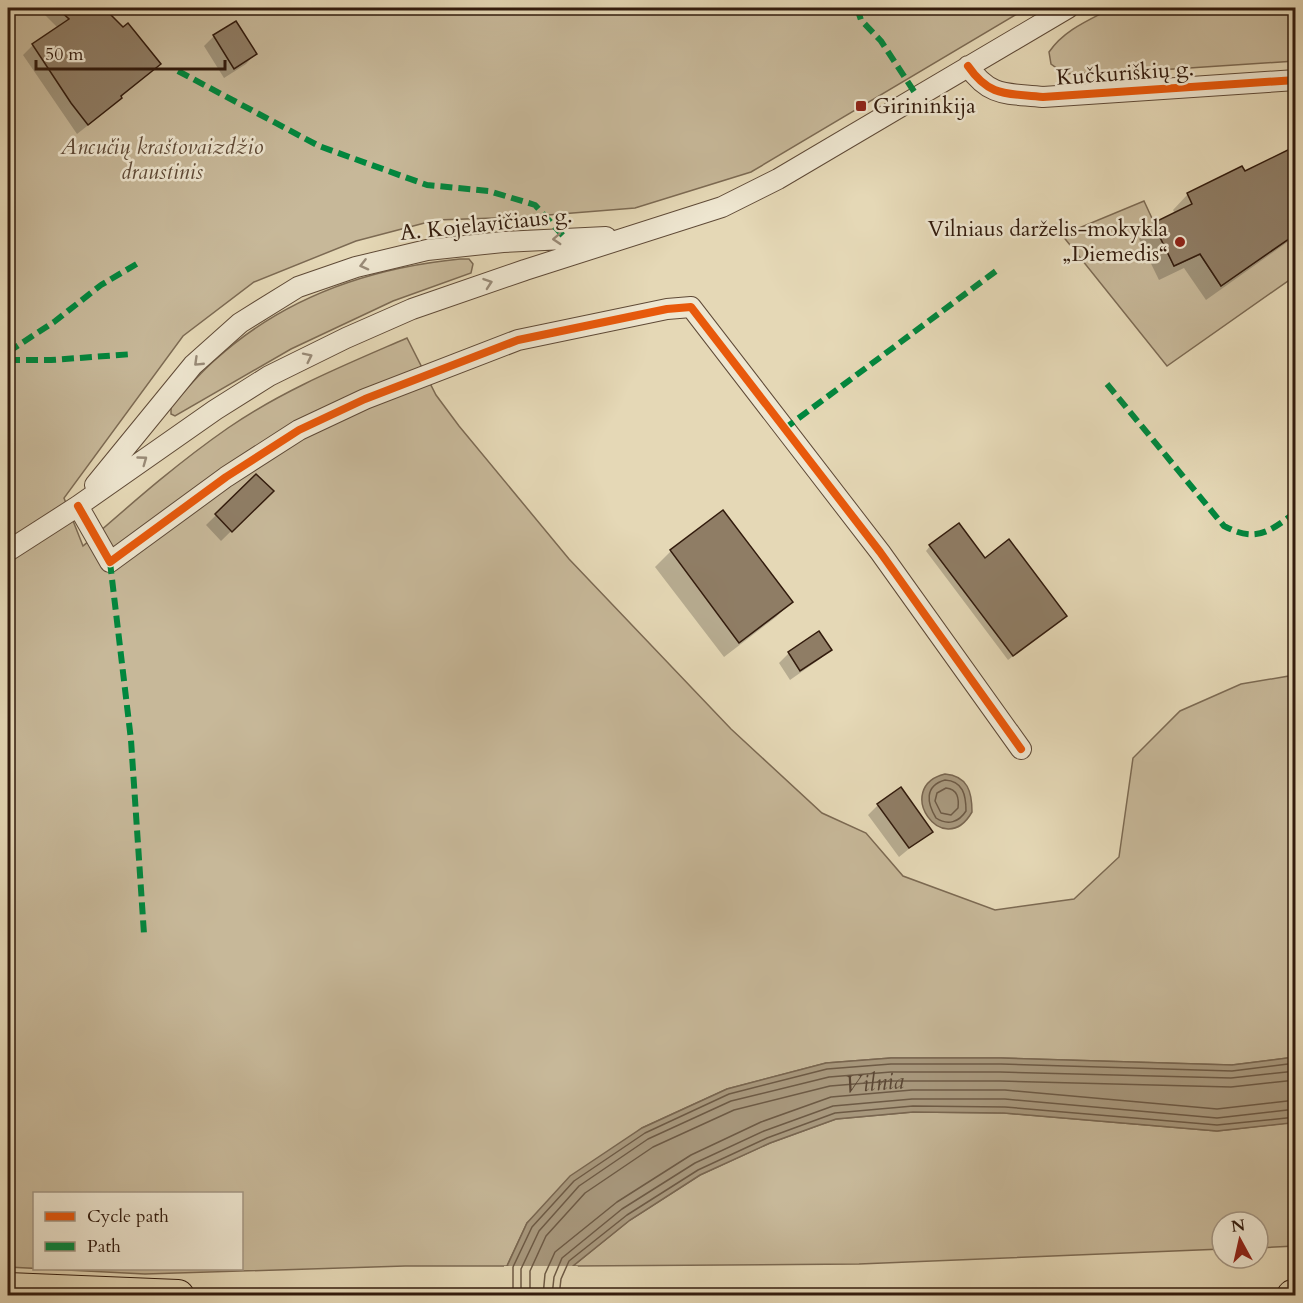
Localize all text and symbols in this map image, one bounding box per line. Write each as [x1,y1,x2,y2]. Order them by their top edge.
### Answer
scale bar [36,33,225,71]
text: 50 m [45,42,84,67]
street label: Kučkuriškių g. [1055,53,1195,93]
place label: Girininkija [873,91,976,121]
marker: Girininkija [854,99,868,113]
park label: Ancučių kraštovaizdžio draustinis [59,132,264,187]
street label: A. Kojelavičiaus g. [398,200,574,248]
place label: Vilniaus darželis-mokykla „Diemedis“ [928,214,1168,269]
one-way arrow [552,233,561,246]
marker: Vilniaus darželis-mokykla „Diemedis“ [1173,235,1187,249]
one-way arrow [359,258,369,271]
one-way arrow [482,277,493,290]
one-way arrow [302,353,312,364]
one-way arrow [194,354,205,365]
one-way arrow [136,456,147,467]
water label: Vilnia [843,1064,904,1101]
legend [33,1192,243,1270]
text: Cycle path [87,1204,169,1229]
north arrow [1210,1210,1270,1270]
text: N [1230,1214,1247,1238]
text: Path [87,1234,121,1259]

